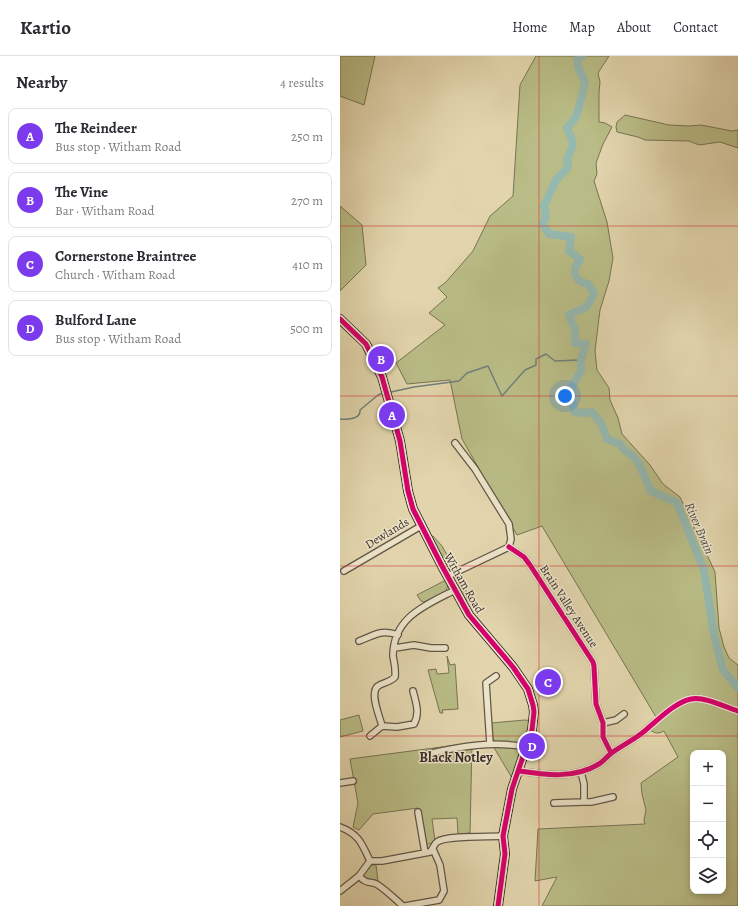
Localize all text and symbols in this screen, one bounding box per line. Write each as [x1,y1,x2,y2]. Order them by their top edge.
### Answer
text: Kartio [20,15,71,41]
text: Home [512,18,547,37]
text: Map [569,18,595,37]
text: About [617,18,651,37]
text: Contact [673,18,718,37]
text: Nearby [16,71,67,94]
text: 4 results [280,74,324,91]
text: The Reindeer [55,118,137,138]
text: A [26,128,34,145]
text: 250 m [291,128,323,145]
text: Bus stop · Witham Road [55,138,181,155]
text: The Vine [55,182,108,202]
text: B [26,192,34,209]
text: 270 m [291,192,323,209]
text: Bar · Witham Road [55,202,155,219]
text: Cornerstone Braintree [55,246,197,266]
text: C [26,256,34,273]
text: 410 m [292,256,323,273]
text: Church · Witham Road [55,266,175,283]
text: Bulford Lane [55,310,136,330]
text: D [25,320,35,337]
text: 500 m [290,320,323,337]
text: Bus stop · Witham Road [55,330,181,347]
pin: B [368,344,394,374]
your location [555,386,575,406]
pin: A [379,400,405,430]
water label: River Brain [681,500,718,557]
street label: Dewlands [362,514,412,552]
street label: Witham Road [440,549,488,617]
street label: Brain Valley Avenue [536,561,602,651]
pin: C [535,667,561,697]
pin: D [519,731,545,761]
district label: Black Notley [419,748,493,767]
map controls [690,750,726,894]
button: + [690,750,726,786]
button: − [690,786,726,822]
button: locate [690,822,726,858]
button: layers [690,858,726,894]

